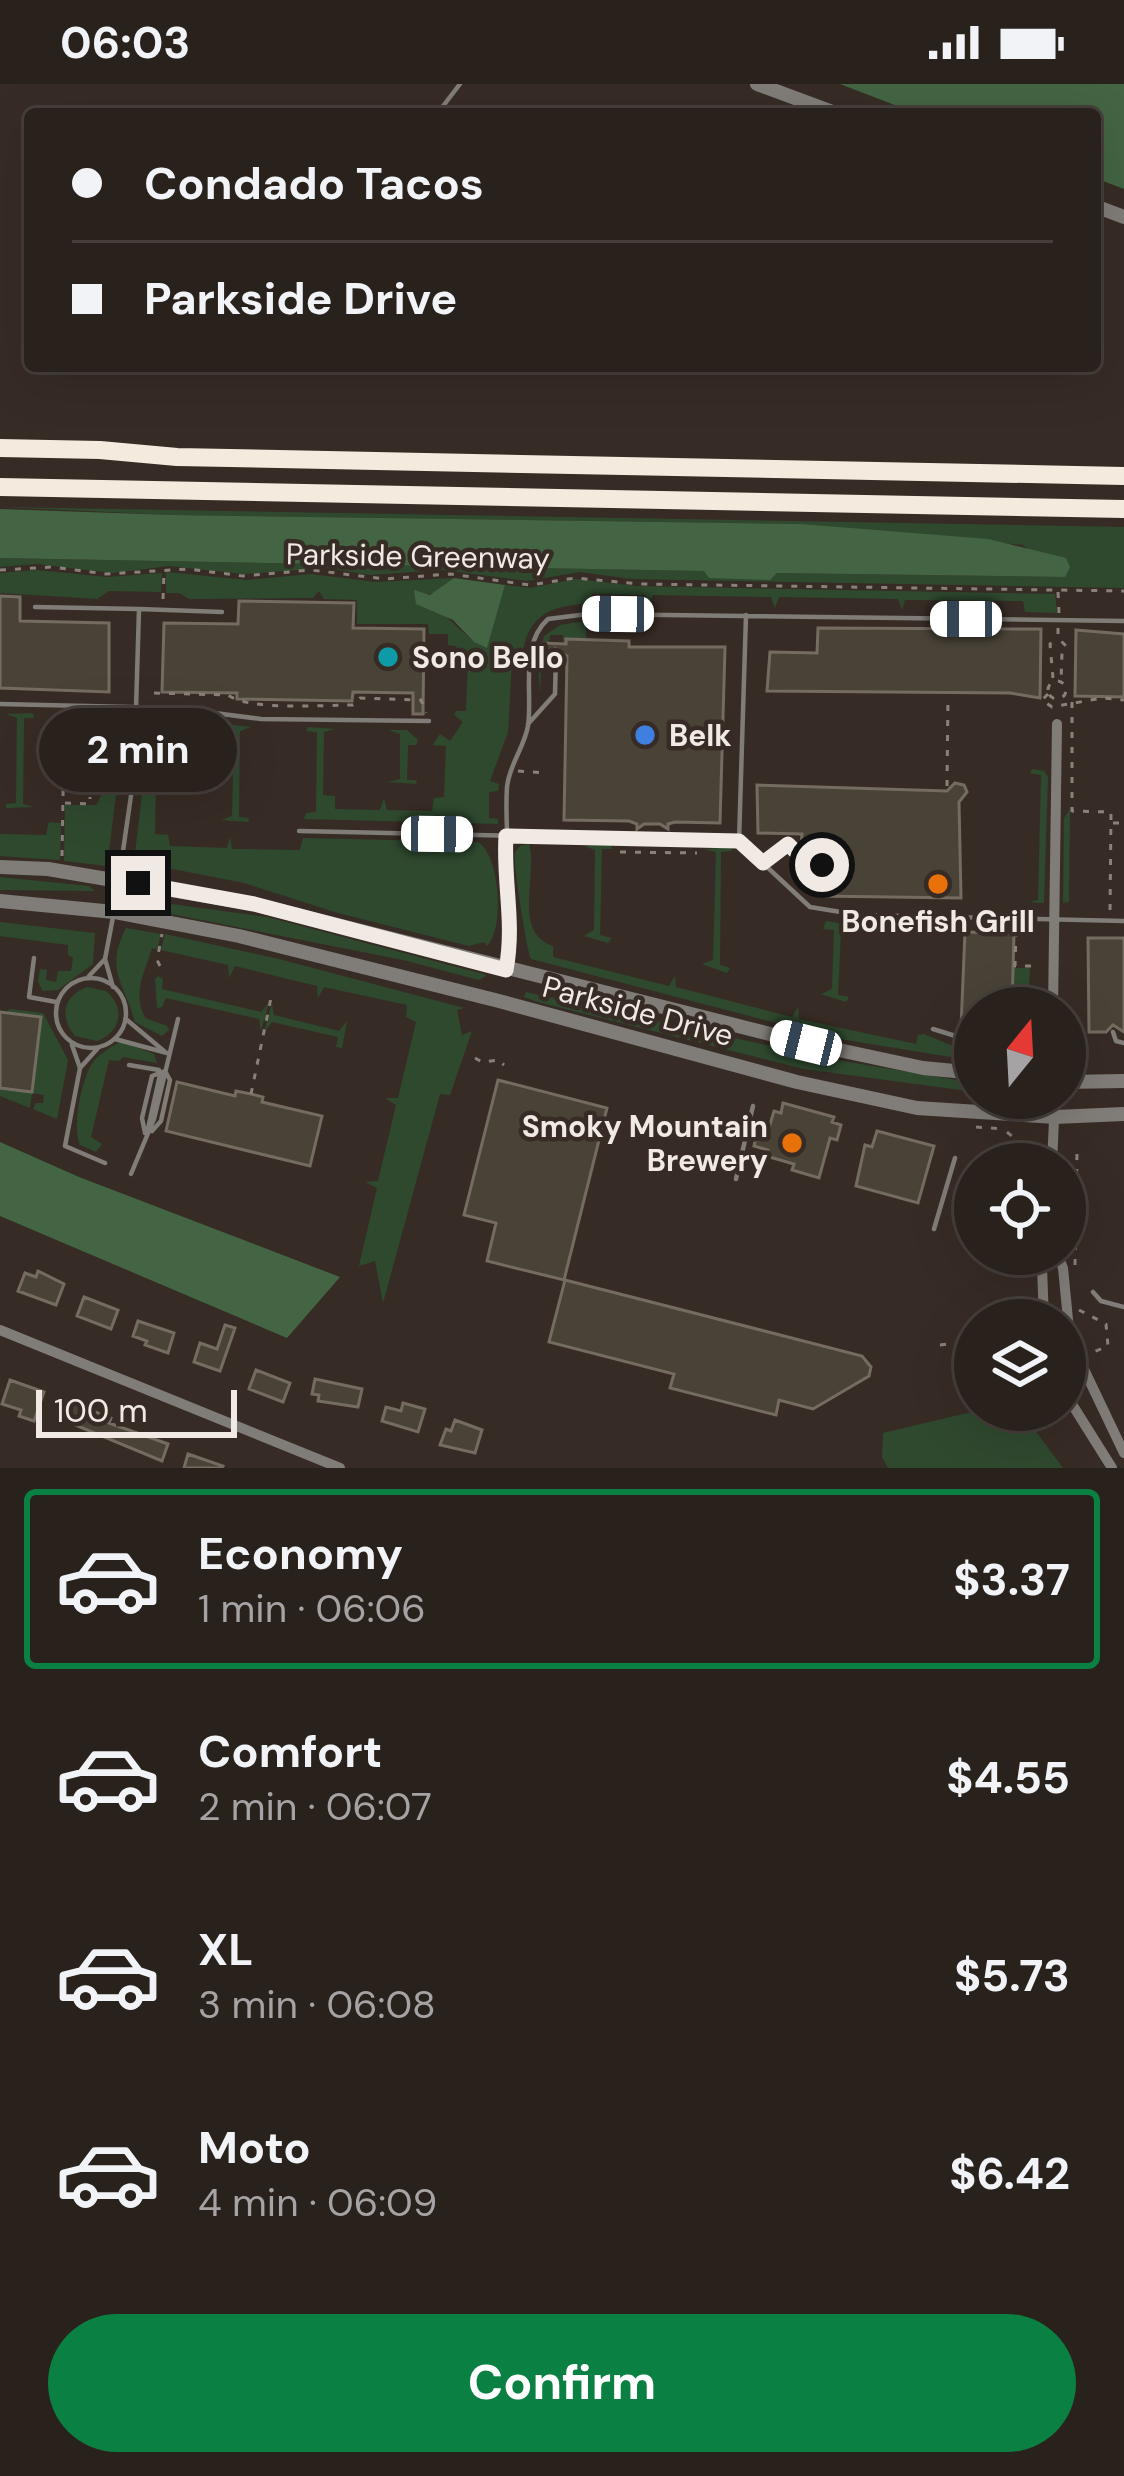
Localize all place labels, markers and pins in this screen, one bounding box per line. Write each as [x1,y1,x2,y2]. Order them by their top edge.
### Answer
place label: Sono Bello [412,638,564,677]
marker: Sono Bello [375,644,401,670]
place label: Belk [669,716,732,755]
marker: Belk [632,722,658,748]
marker: Bonefish Grill [925,871,951,897]
place label: Bonefish Grill [841,902,1035,941]
place label: Smoky Mountain Brewery [522,1107,768,1180]
marker: Smoky Mountain Brewery [779,1130,805,1156]

